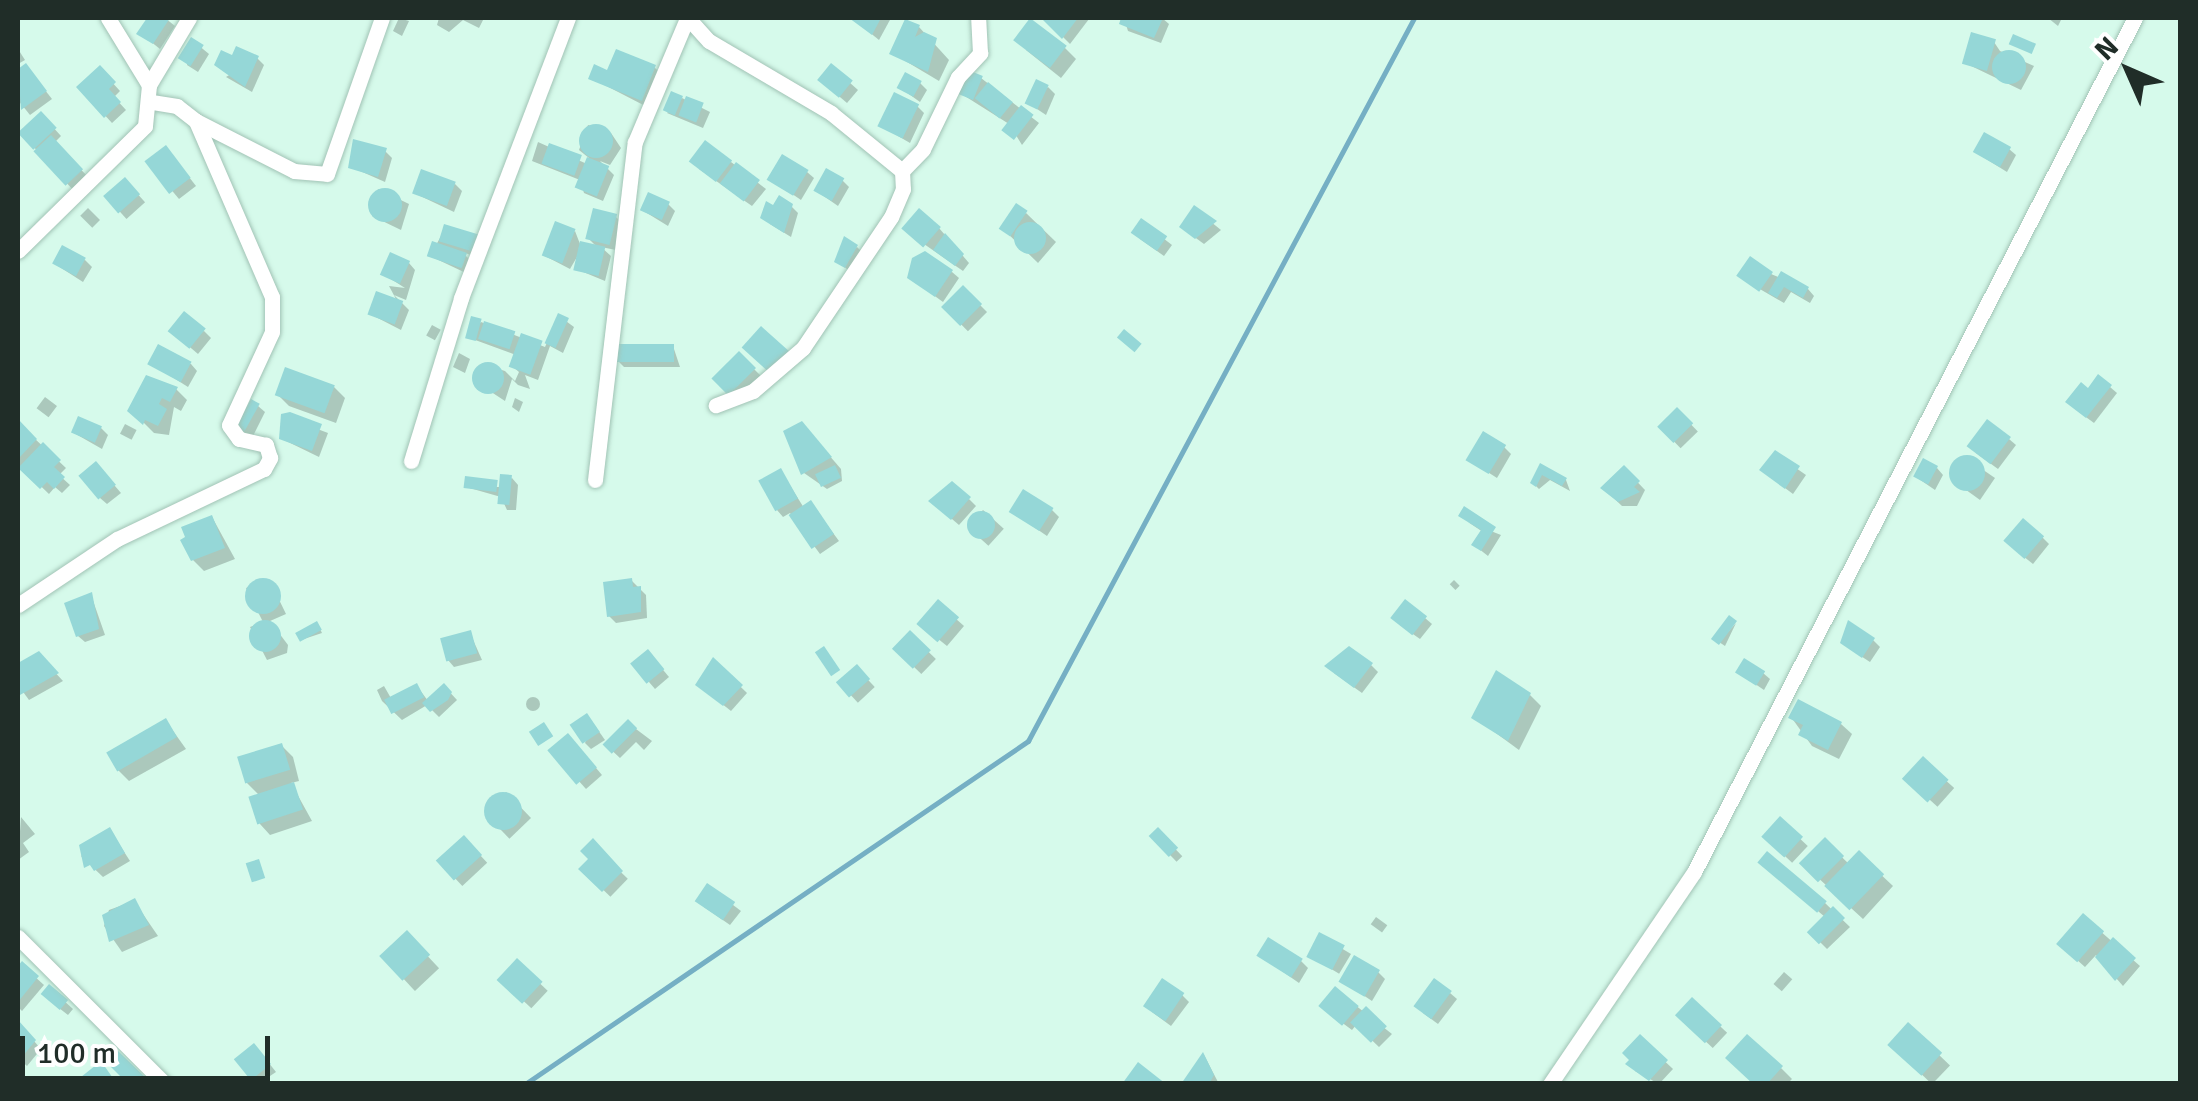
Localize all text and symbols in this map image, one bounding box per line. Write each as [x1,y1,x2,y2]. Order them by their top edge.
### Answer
north arrow [2078,20,2178,120]
text: N [2088,30,2126,68]
scale bar [25,1016,275,1078]
text: 100 m [37,1035,116,1072]

